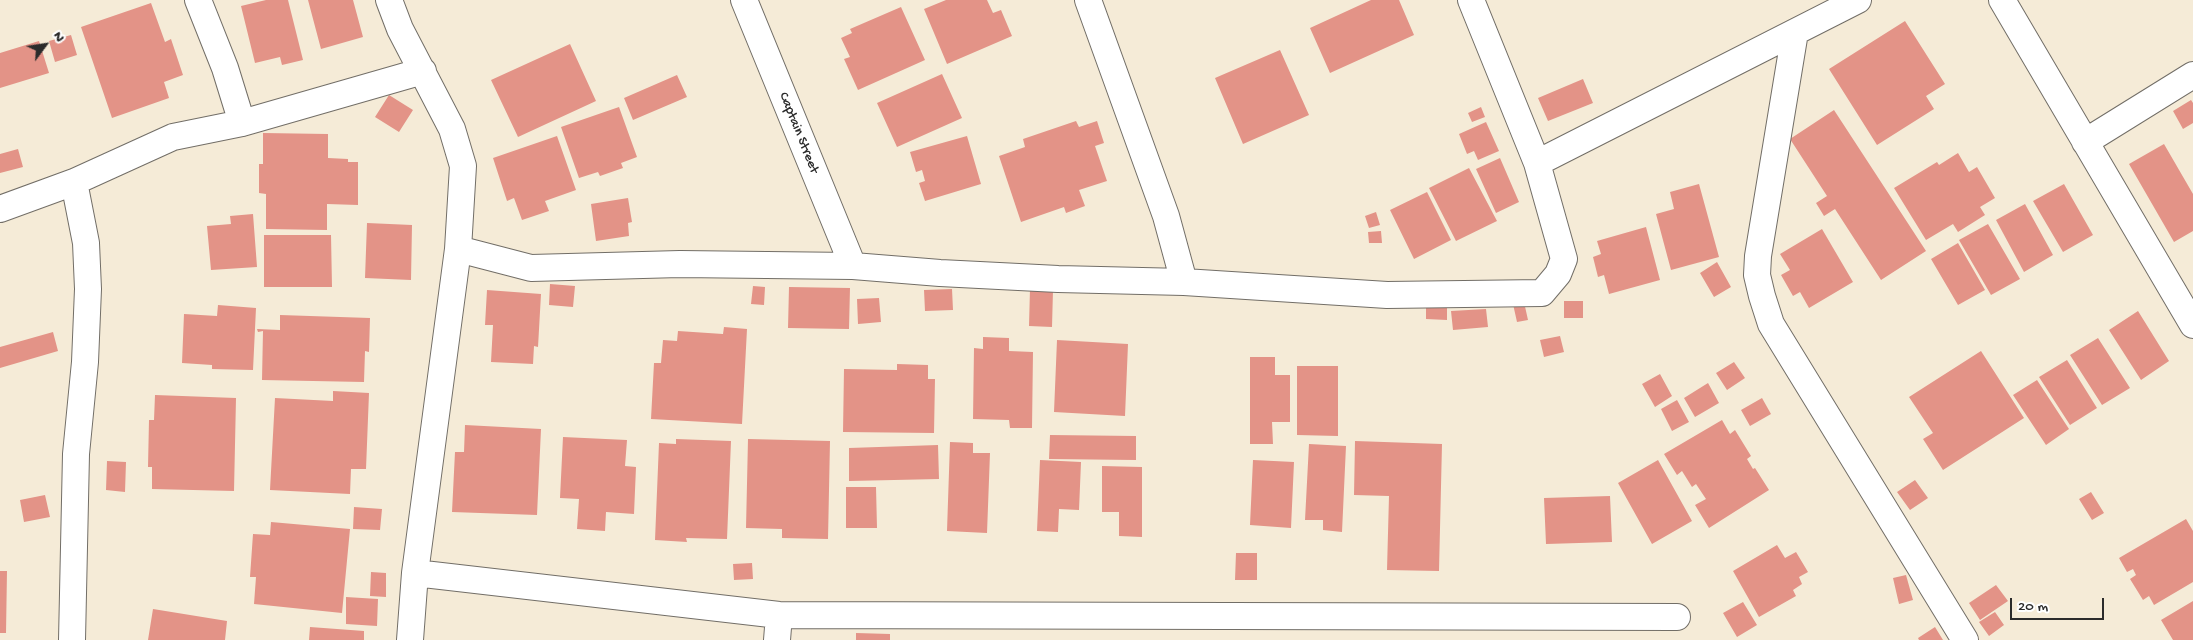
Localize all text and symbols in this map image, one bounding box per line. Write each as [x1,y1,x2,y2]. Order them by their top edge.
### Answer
north arrow [20,20,70,70]
text: N [49,29,68,45]
street label: Captain Street [774,90,822,176]
scale bar [2013,588,2107,620]
text: 20 m [2018,598,2048,616]

